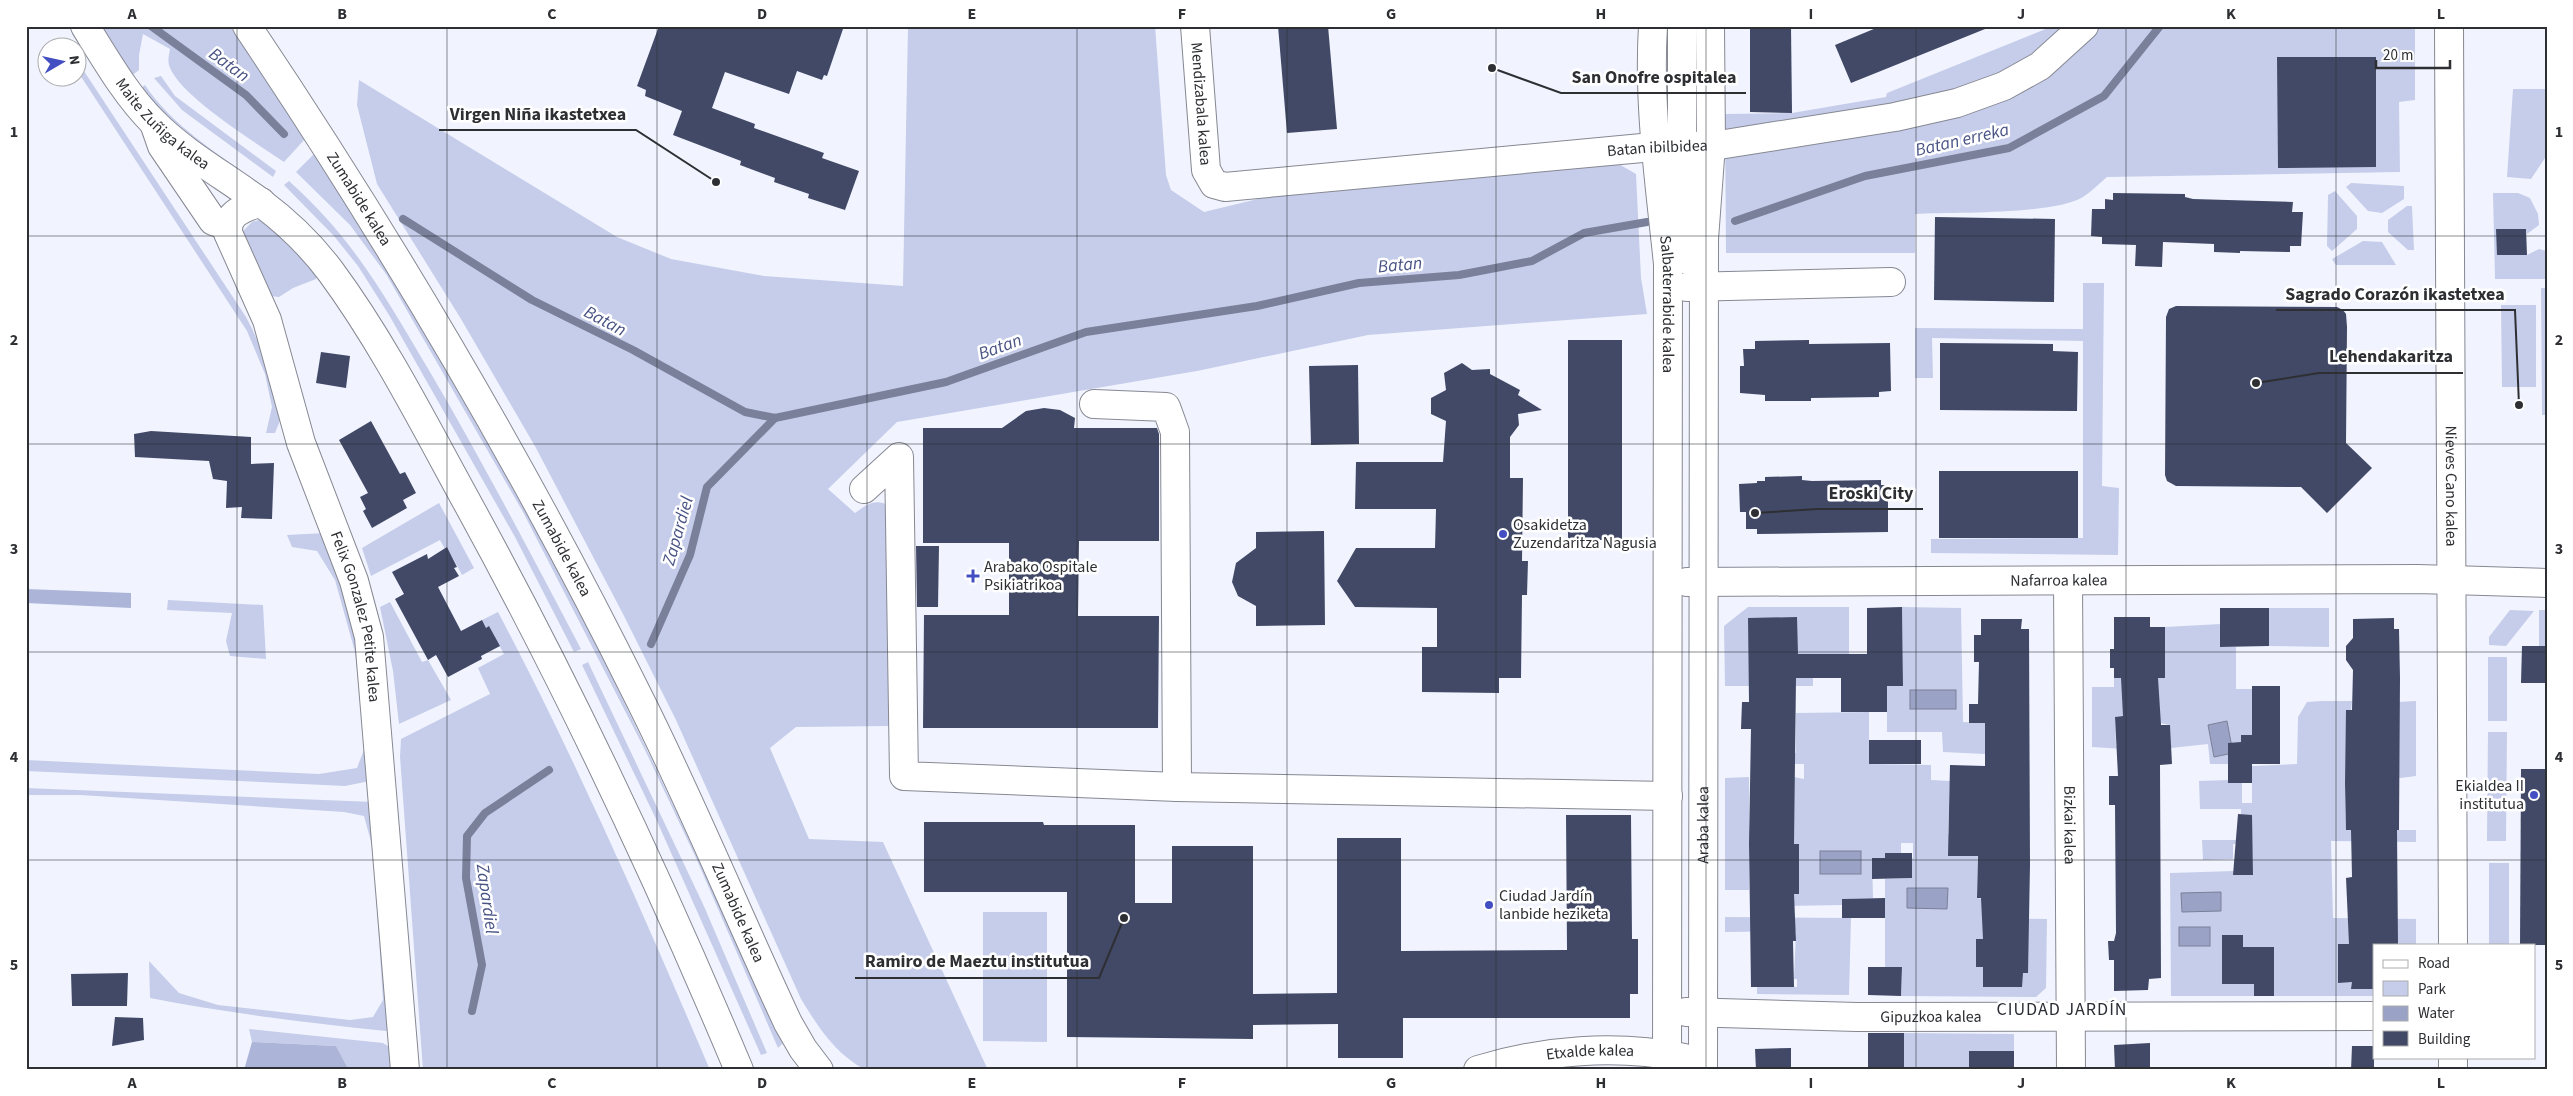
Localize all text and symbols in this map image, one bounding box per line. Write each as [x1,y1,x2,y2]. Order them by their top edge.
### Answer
text: A [126,3,137,25]
text: B [337,3,347,25]
text: C [547,3,557,25]
text: D [757,3,767,25]
text: E [968,3,976,25]
text: F [1178,3,1186,25]
text: G [1386,3,1396,25]
text: H [1596,3,1606,25]
text: I [1809,3,1813,25]
text: J [2017,3,2025,25]
text: K [2226,3,2236,25]
text: L [2437,3,2445,25]
north arrow [38,38,88,88]
scale bar [2376,38,2449,70]
street label: Mendizabala kalea [1185,41,1217,166]
water label: Batan [204,42,254,88]
text: 20 m [2383,45,2413,66]
text: N [63,54,84,66]
callout: San Onofre ospitalea [1561,60,1746,93]
text: San Onofre ospitalea [1572,65,1736,90]
street label: Maite Zuñiga kalea [110,74,214,175]
callout: Virgen Niña ikastetxea [439,97,636,130]
text: Virgen Niña ikastetxea [449,102,626,127]
water label: Batan erreka [1913,117,2012,163]
text: 1 [10,121,18,143]
text: 1 [2555,121,2563,143]
street label: Batan ibilbidea [1606,134,1708,162]
street label: Zumabide kalea [321,148,397,250]
street label: Salbaterrabide kalea [1654,234,1679,373]
water label: Batan [1377,251,1423,279]
callout: Sagrado Corazón ikastetxea [2276,277,2515,310]
text: Sagrado Corazón ikastetxea [2285,282,2505,307]
water label: Batan [579,299,631,343]
water label: Batan [975,328,1025,366]
text: 2 [10,329,18,351]
text: 2 [2555,329,2563,351]
callout: Lehendakaritza [2319,340,2463,373]
text: Lehendakaritza [2329,344,2453,369]
street label: Nieves Cano kalea [2440,425,2462,547]
callout: Eroski City [1818,476,1923,509]
text: Eroski City [1829,481,1914,506]
water label: Zapardiel [656,493,700,569]
street label: Zumabide kalea [527,496,597,601]
place label: Osakidetza Zuzendaritza Nagusia [1513,514,1657,554]
street label: Felix Gonzalez Petite kalea [325,528,385,703]
marker: Osakidetza Zuzendaritza Nagusia [1497,528,1509,540]
text: 3 [10,538,18,560]
text: 3 [2555,538,2563,560]
place label: Arabako Ospitale Psikiatrikoa [984,556,1097,596]
marker: Arabako Ospitale Psikiatrikoa [966,569,980,583]
street label: Nafarroa kalea [2010,569,2108,592]
text: 4 [10,746,19,768]
text: 4 [2555,746,2564,768]
place label: Ekialdea II institutua [2455,775,2524,815]
street label: Bizkai kalea [2058,785,2081,865]
street label: Araba kalea [1692,786,1714,864]
marker: Ekialdea II institutua [2528,789,2540,801]
street label: Zumabide kalea [706,859,770,966]
water label: Zapardiel [470,861,504,936]
place label: Ciudad Jardín lanbide heziketa [1499,885,1609,925]
marker: Ciudad Jardín lanbide heziketa [1483,899,1495,911]
legend [2373,944,2536,1058]
callout: Ramiro de Maeztu institutua [855,945,1099,978]
text: Ramiro de Maeztu institutua [865,949,1089,974]
text: Road [2418,953,2450,974]
text: 5 [10,954,18,976]
text: 5 [2555,954,2563,976]
text: Park [2418,979,2447,1000]
district label: CIUDAD JARDÍN [1996,997,2128,1022]
text: Water [2418,1003,2455,1024]
street label: Gipuzkoa kalea [1880,1006,1982,1028]
text: Building [2418,1029,2471,1050]
street label: Etxalde kalea [1545,1039,1635,1066]
text: A [126,1072,137,1094]
text: B [337,1072,347,1094]
text: C [547,1072,557,1094]
text: D [757,1072,767,1094]
text: E [968,1072,976,1094]
text: F [1178,1072,1186,1094]
text: G [1386,1072,1396,1094]
text: H [1596,1072,1606,1094]
text: I [1809,1072,1813,1094]
text: J [2017,1072,2025,1094]
text: K [2226,1072,2236,1094]
text: L [2437,1072,2445,1094]

